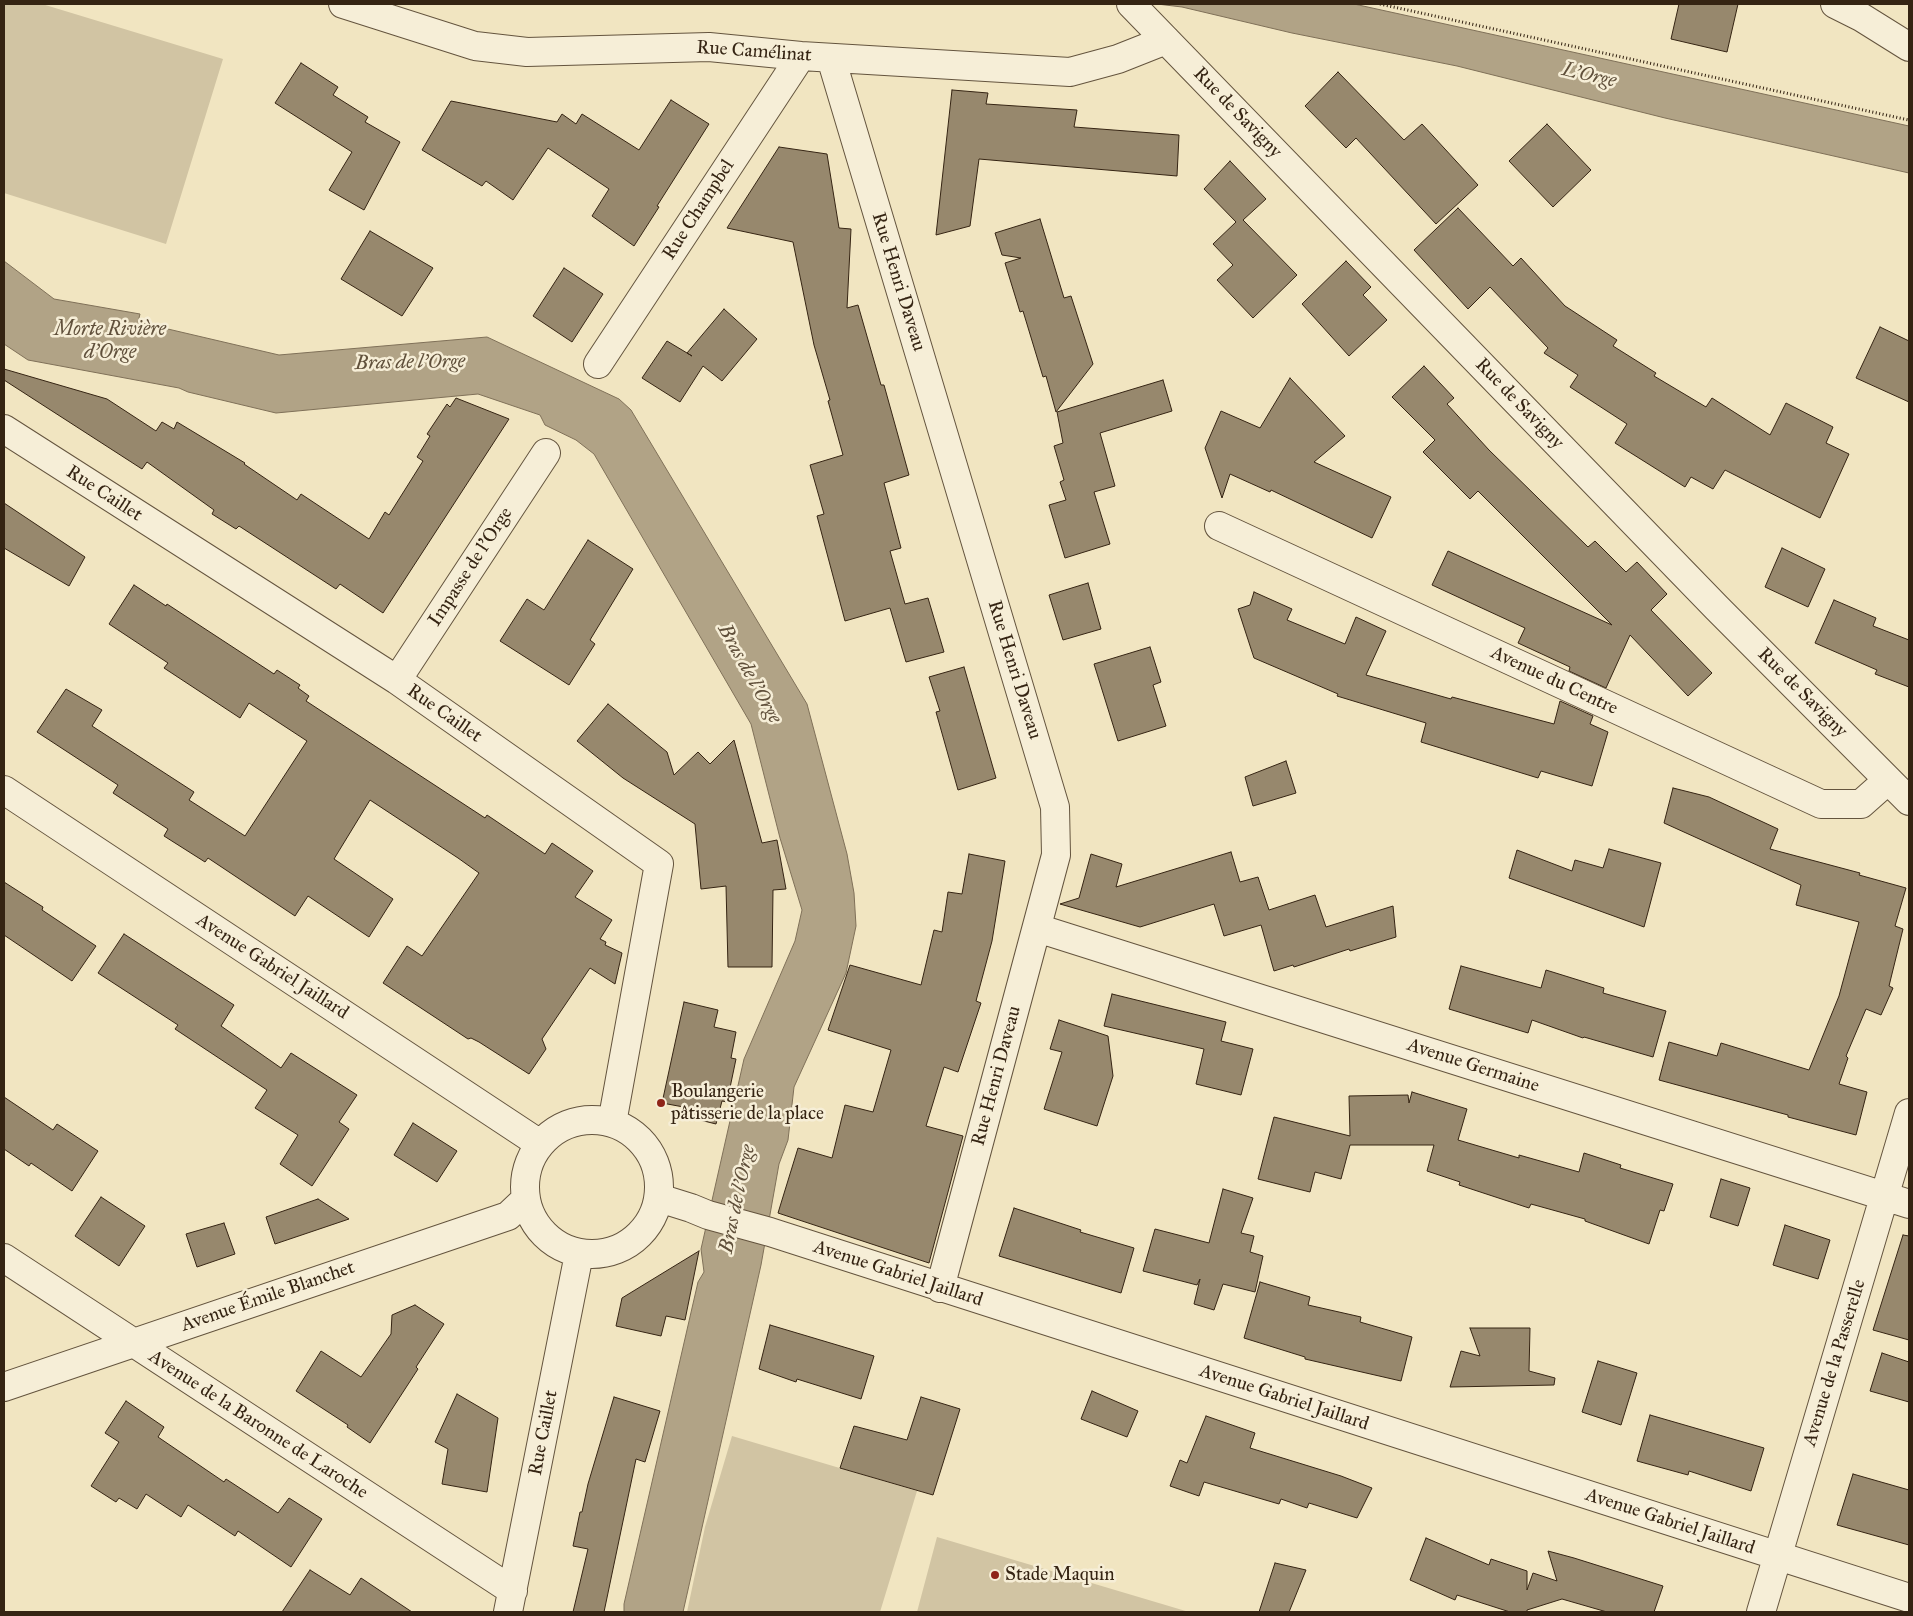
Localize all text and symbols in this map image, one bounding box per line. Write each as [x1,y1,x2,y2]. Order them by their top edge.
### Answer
street label: Rue Camélinat [696,37,812,67]
water label: L'Orge [1560,58,1618,94]
street label: Rue de Savigny [1188,63,1286,163]
street label: Rue Champbel [658,156,740,264]
street label: Rue Henri Daveau [866,210,930,354]
water label: Morte Rivière d'Orge [54,318,166,365]
water label: Bras de l'Orge [355,350,465,376]
street label: Rue de Savigny [1470,354,1568,454]
street label: Rue Caillet [62,461,146,527]
street label: Impasse de l'Orge [424,503,518,631]
street label: Rue Henri Daveau [982,598,1046,742]
water label: Bras de l'Orge [712,620,786,728]
street label: Avenue du Centre [1487,642,1621,720]
street label: Rue de Savigny [1752,643,1852,743]
street label: Rue Caillet [402,680,486,748]
street label: Avenue Gabriel Jaillard [192,909,352,1025]
street label: Rue Henri Daveau [967,1004,1027,1148]
street label: Avenue Germaine [1404,1034,1542,1098]
place label: Boulangerie pâtisserie de la place [671,1081,824,1125]
marker: Boulangerie pâtisserie de la place [655,1097,667,1109]
water label: Bras de l'Orge [715,1143,761,1255]
street label: Avenue Gabriel Jaillard [810,1236,986,1312]
street label: Avenue Émile Blanchet [178,1257,358,1337]
street label: Avenue de la Passerelle [1799,1277,1871,1449]
street label: Avenue de la Baronne de Laroche [144,1346,372,1504]
street label: Avenue Gabriel Jaillard [1196,1360,1372,1436]
street label: Rue Caillet [525,1388,563,1478]
street label: Avenue Gabriel Jaillard [1582,1484,1758,1560]
place label: Stade Maquin [1005,1564,1115,1586]
marker: Stade Maquin [989,1569,1001,1581]

